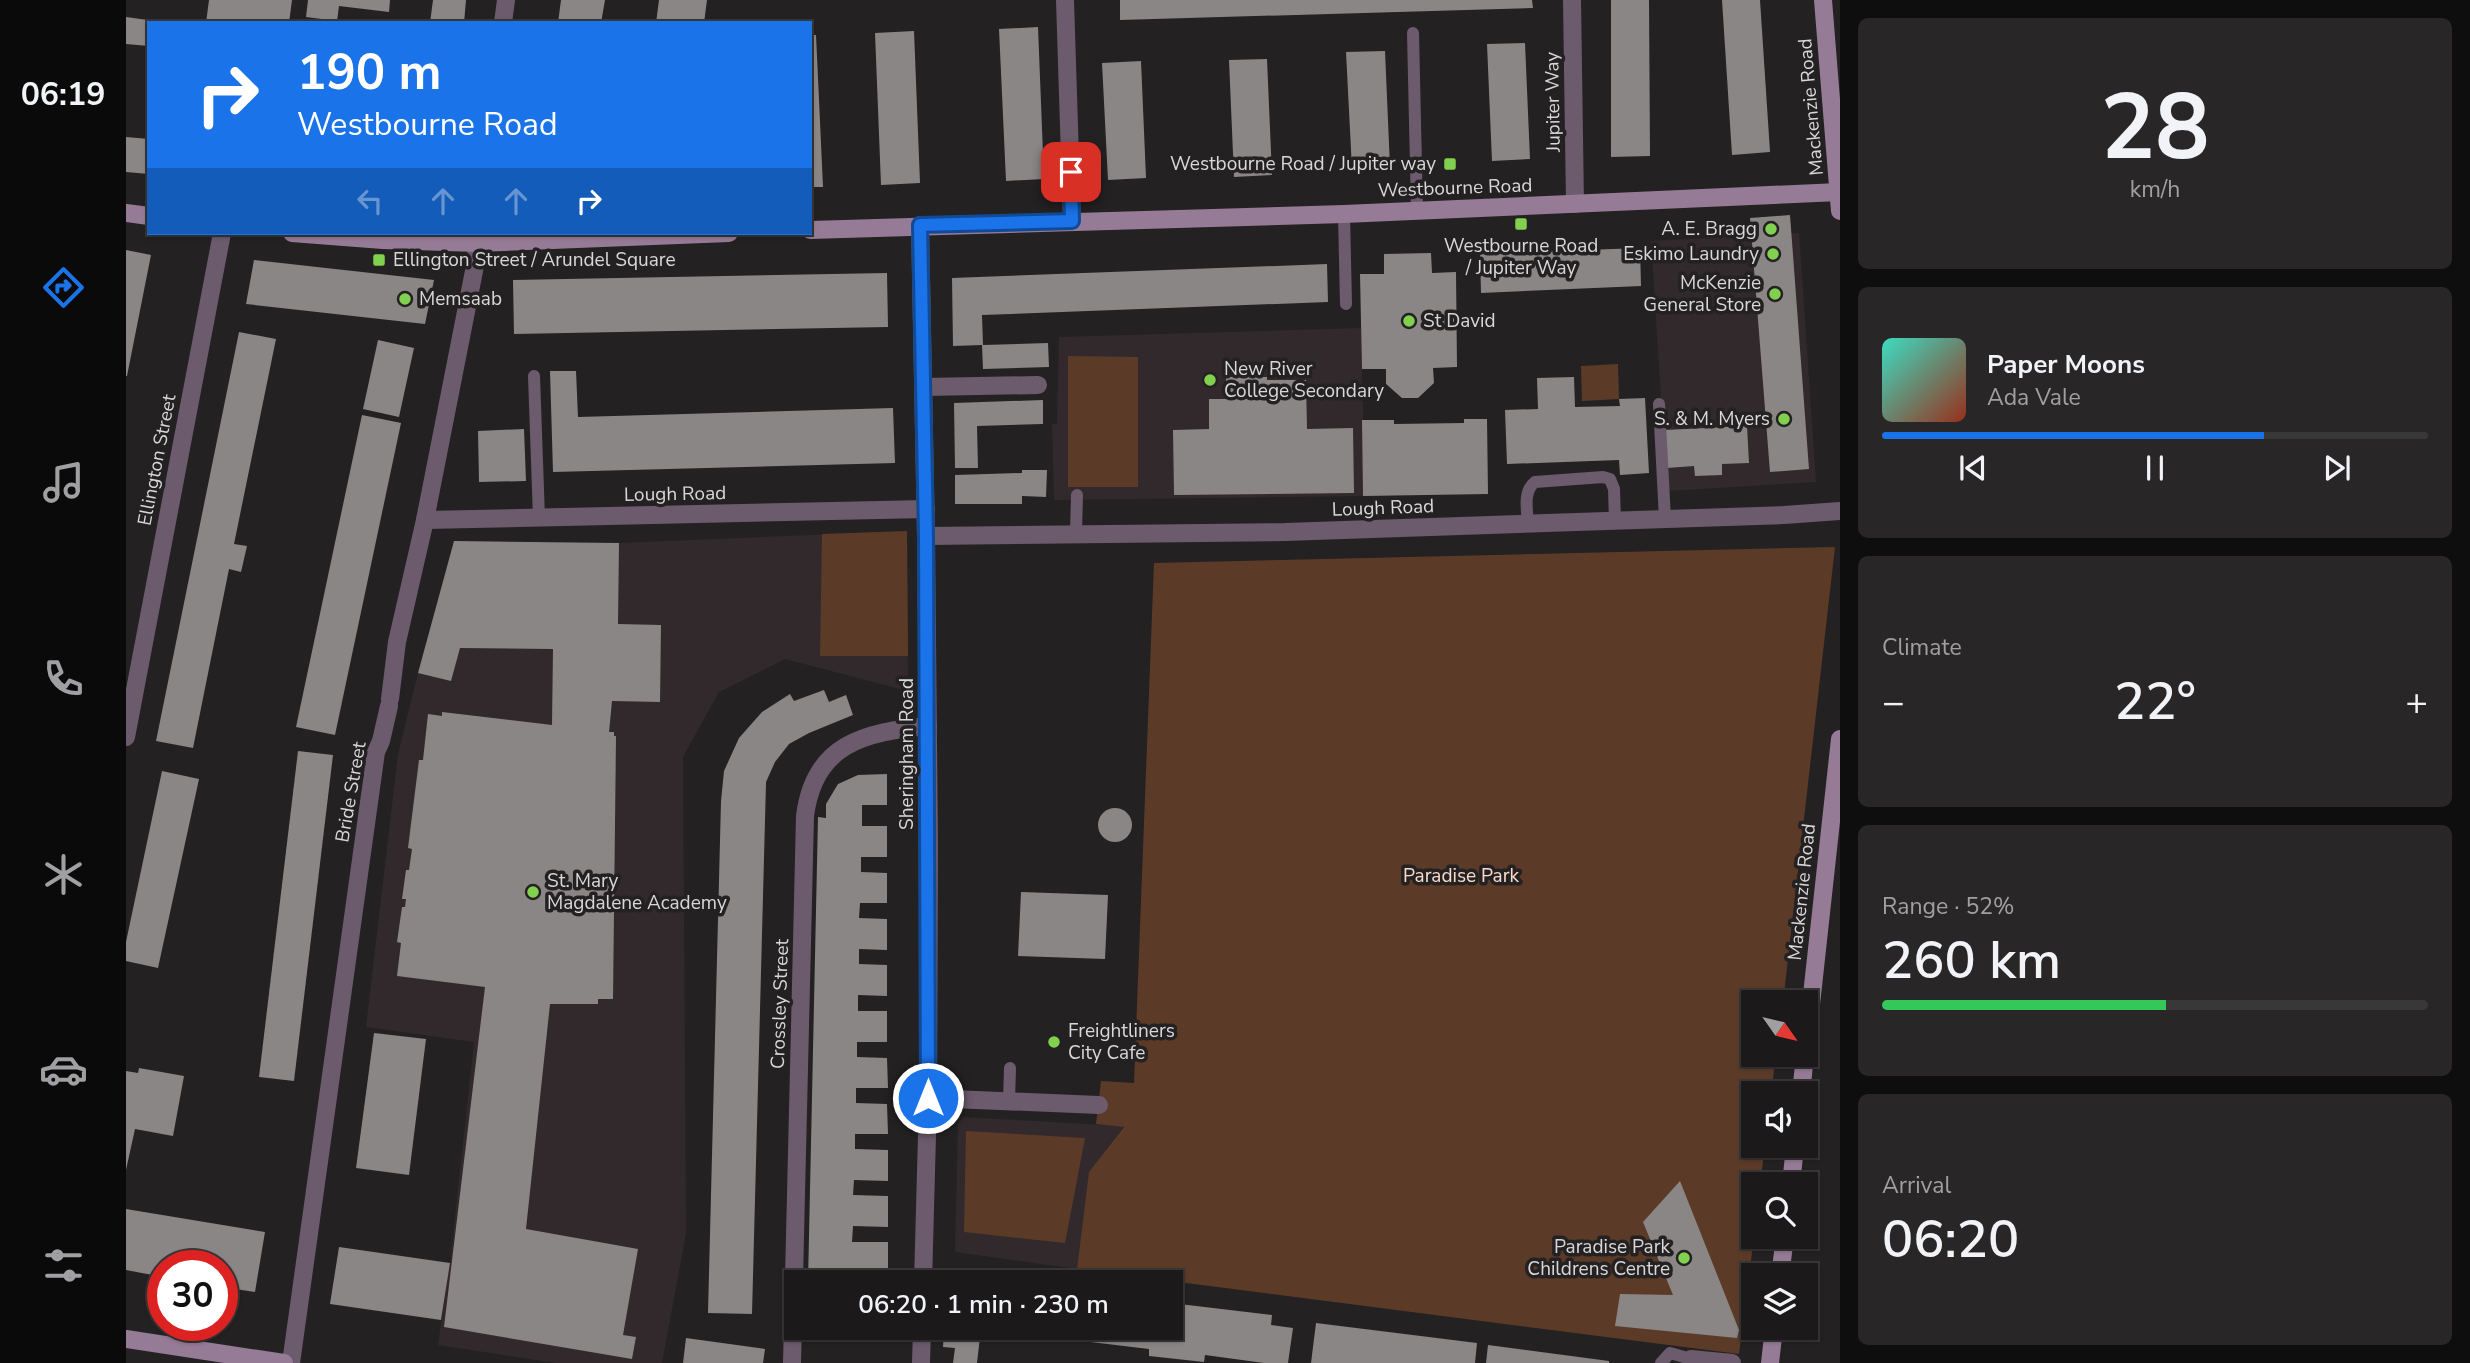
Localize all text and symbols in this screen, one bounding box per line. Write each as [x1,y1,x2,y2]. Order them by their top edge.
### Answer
street label: Mackenzie Road [1792,37,1830,177]
text: 190 m [297,39,441,106]
icon: right [182,49,273,140]
street label: Jupiter Way [1539,51,1567,153]
text: 28 [2100,66,2210,190]
text: 06:19 [21,73,105,116]
text: Westbourne Road [297,103,558,146]
pin [1041,142,1101,202]
place label: Westbourne Road / Jupiter way [1170,151,1436,177]
icon: arrive [1052,153,1090,191]
marker: Westbourne Road / Jupiter way [1442,156,1458,172]
street label: Westbourne Road [1377,172,1533,204]
text: km/h [2130,174,2180,205]
icon: left [351,182,389,220]
icon: ahead [424,182,462,220]
icon: ahead [497,182,535,220]
icon: right [570,182,608,220]
marker: Westbourne Road / Jupiter Way [1513,216,1529,232]
place label: A. E. Bragg [1661,216,1757,242]
marker: A. E. Bragg [1763,221,1779,237]
place label: Westbourne Road / Jupiter Way [1444,233,1598,281]
place label: Eskimo Laundry [1623,241,1759,267]
marker: Eskimo Laundry [1765,246,1781,262]
place label: Ellington Street / Arundel Square [393,247,676,273]
marker: Ellington Street / Arundel Square [371,252,387,268]
icon: directions [39,263,88,312]
place label: McKenzie General Store [1643,270,1761,318]
place label: Memsaab [419,286,502,312]
marker: McKenzie General Store [1767,286,1783,302]
marker: Memsaab [397,291,413,307]
place label: St David [1423,308,1496,334]
marker: St David [1401,313,1417,329]
text: Paper Moons [1987,347,2145,382]
place label: New River College Secondary [1224,356,1384,404]
marker: New River College Secondary [1202,372,1218,388]
text: Ada Vale [1987,382,2081,413]
street label: Ellington Street [132,392,183,528]
place label: S. & M. Myers [1654,406,1770,432]
marker: S. & M. Myers [1776,411,1792,427]
icon: previous [1954,449,1992,487]
icon: pause [2136,449,2174,487]
icon: next [2318,449,2356,487]
icon: music [39,458,88,507]
street label: Lough Road [624,480,726,508]
street label: Lough Road [1331,493,1435,523]
text: Climate [1882,632,1962,663]
icon: phone [39,654,88,703]
text: 22° [2114,666,2196,737]
text: − [1882,677,1905,728]
text: + [2405,677,2428,728]
street label: Sheringham Road [894,678,920,830]
street label: Bride Street [329,739,373,844]
street label: Mackenzie Road [1782,822,1822,962]
icon: climate [39,850,88,899]
park label: Paradise Park [1403,863,1519,889]
place label: St. Mary Magdalene Academy [547,868,727,916]
marker: St. Mary Magdalene Academy [525,884,541,900]
text: Range · 52% [1882,891,2014,922]
text: 260 km [1882,925,2061,996]
street label: Crossley Street [765,938,795,1070]
north arrow [1741,990,1818,1068]
map controls [1741,990,1818,1340]
place label: Freightliners City Cafe [1068,1018,1175,1066]
marker: Freightliners City Cafe [1046,1034,1062,1050]
icon: car [39,1045,88,1094]
position arrow [891,1061,965,1135]
button: sound [1741,1081,1818,1158]
text: Arrival [1882,1170,1951,1201]
button: search [1741,1172,1818,1249]
text: 06:20 [1882,1204,2019,1275]
place label: Paradise Park Childrens Centre [1527,1234,1670,1282]
icon: filters [39,1241,88,1290]
speed limit sign: 30 [147,1250,238,1341]
marker: Paradise Park Childrens Centre [1676,1250,1692,1266]
button: layers [1741,1263,1818,1340]
text: 06:20 · 1 min · 230 m [858,1287,1109,1322]

